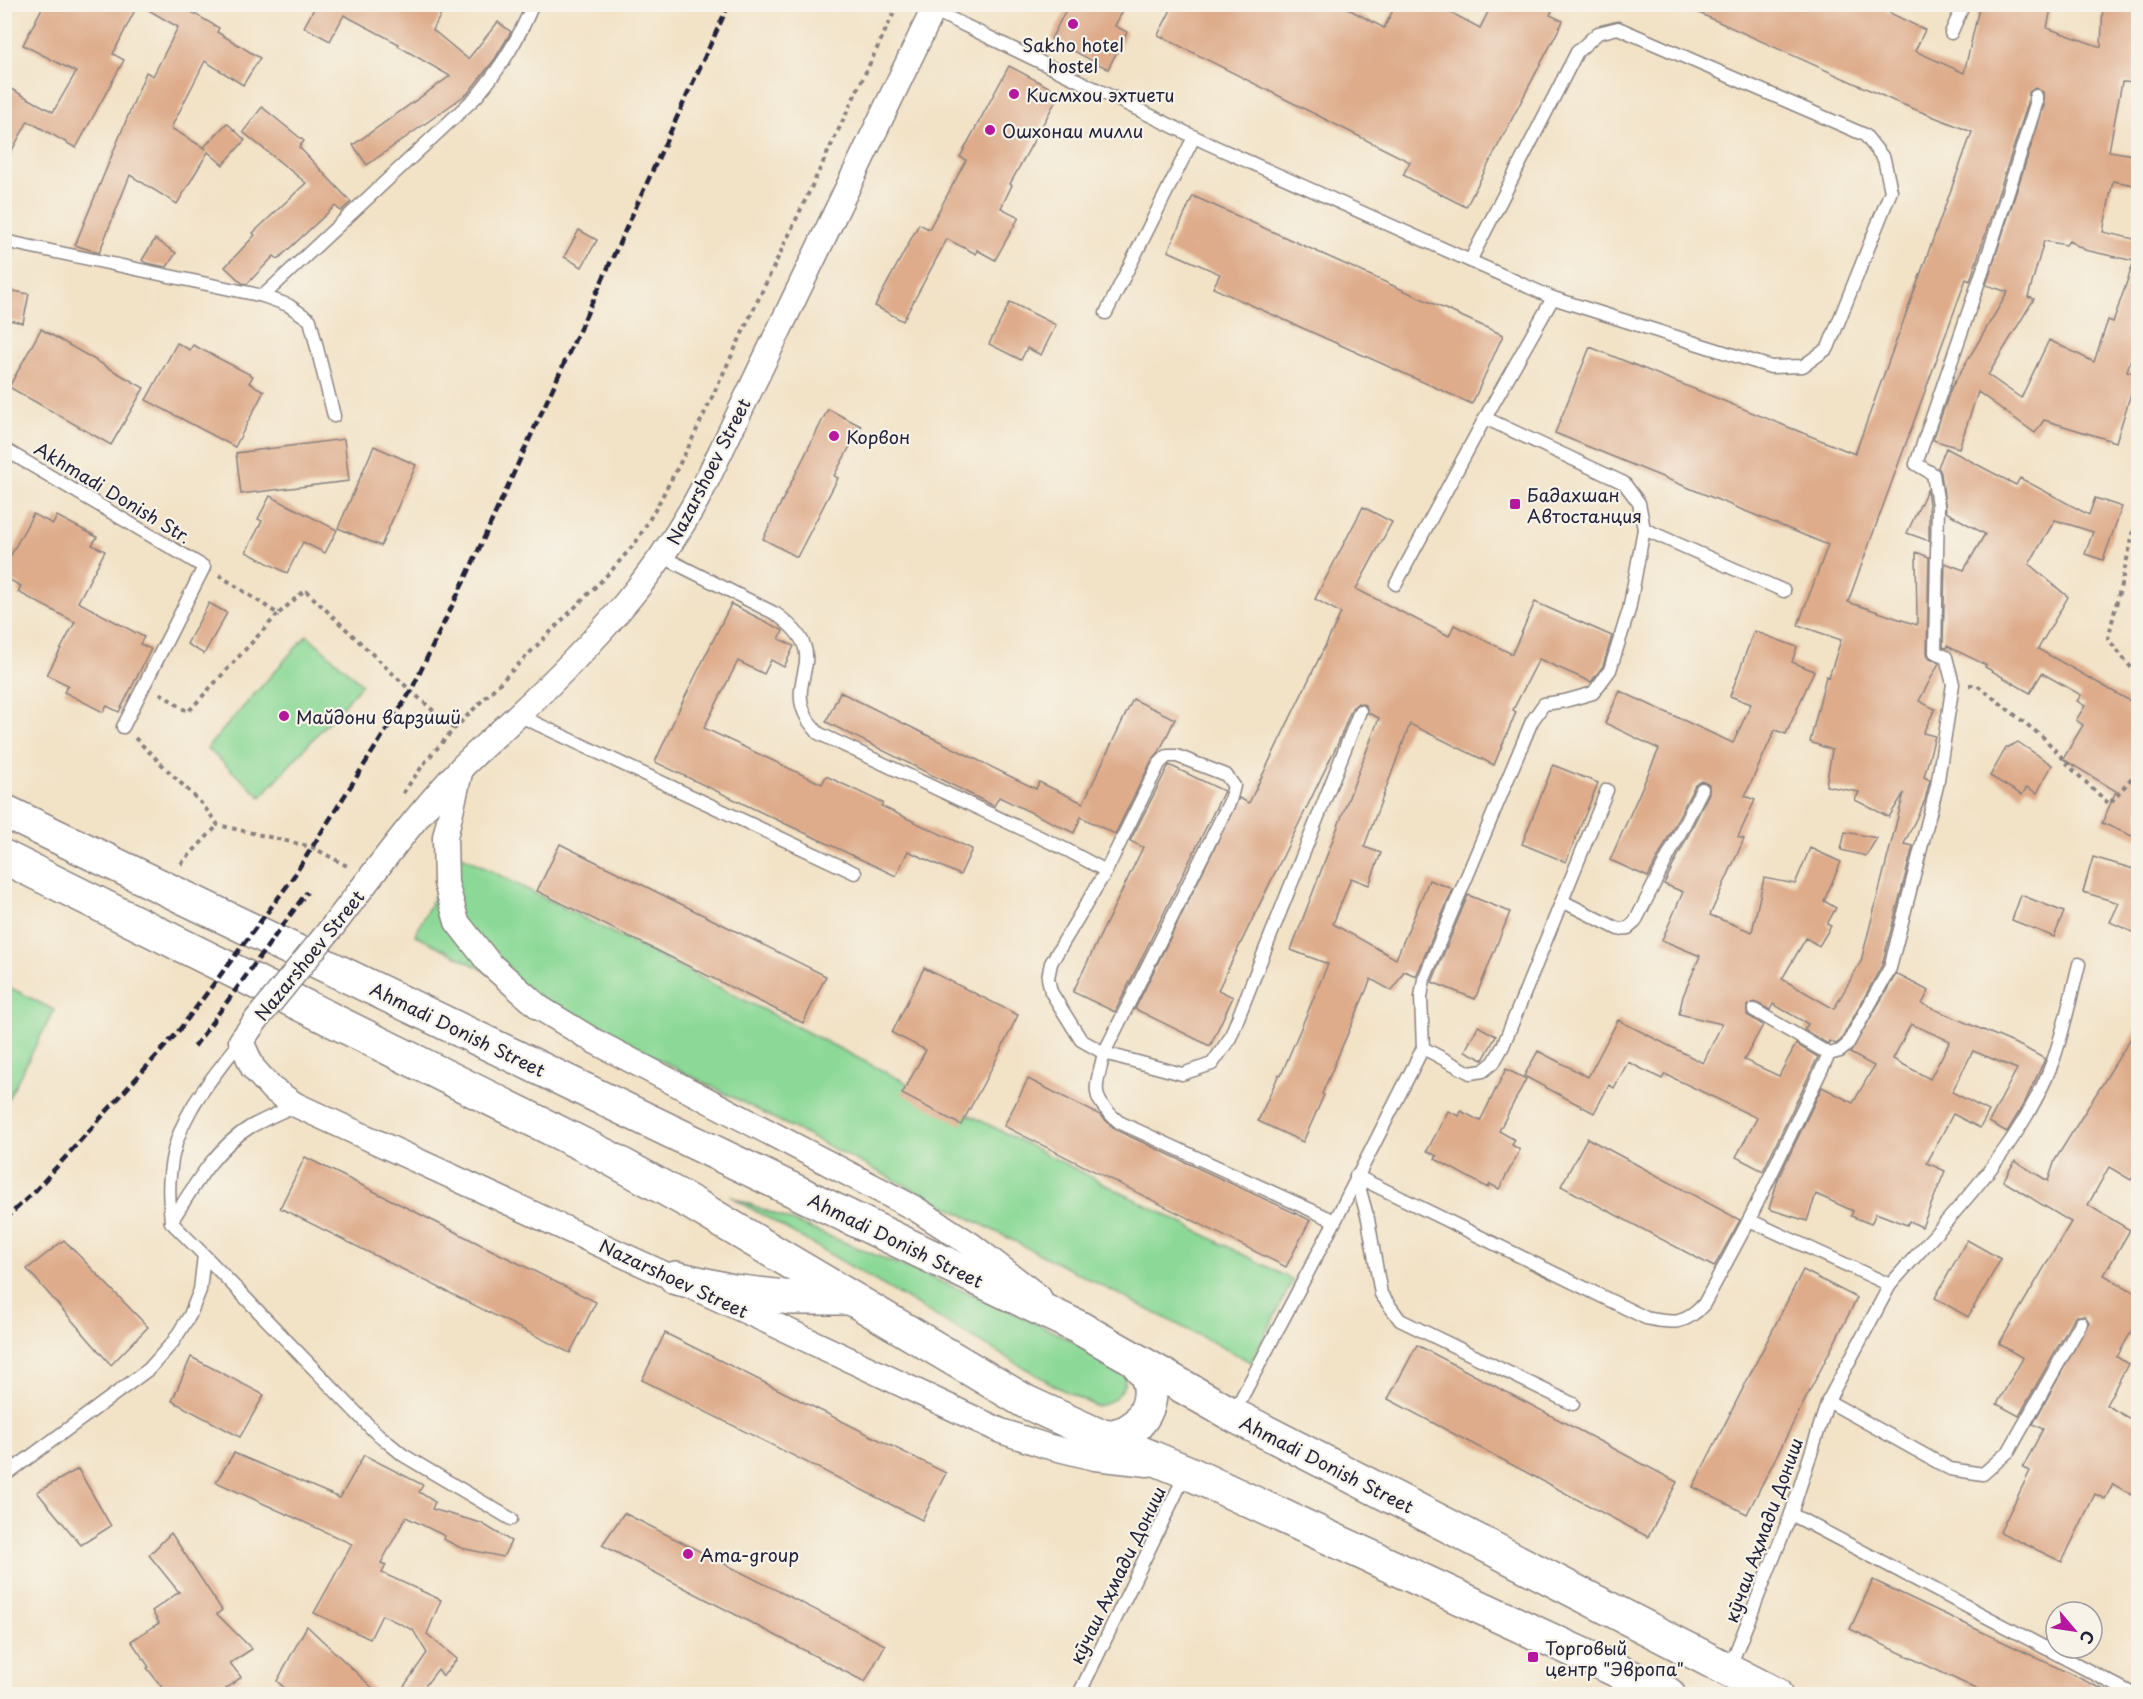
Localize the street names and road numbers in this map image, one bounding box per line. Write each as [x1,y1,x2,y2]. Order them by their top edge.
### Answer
street label: Nazarshoev Street [659,393,757,549]
street label: Akhmadi Donish Str. [30,435,196,549]
street label: Nazarshoev Street [248,884,370,1026]
street label: Ahmadi Donish Street [366,975,550,1083]
street label: Ahmadi Donish Street [804,1186,988,1294]
street label: Nazarshoev Street [595,1232,753,1324]
street label: Ahmadi Donish Street [1236,1408,1418,1520]
street label: кӯчаи Аҳмади Дониш [1717,1434,1809,1626]
street label: кӯчаи Аҳмади Дониш [1062,1482,1172,1668]

